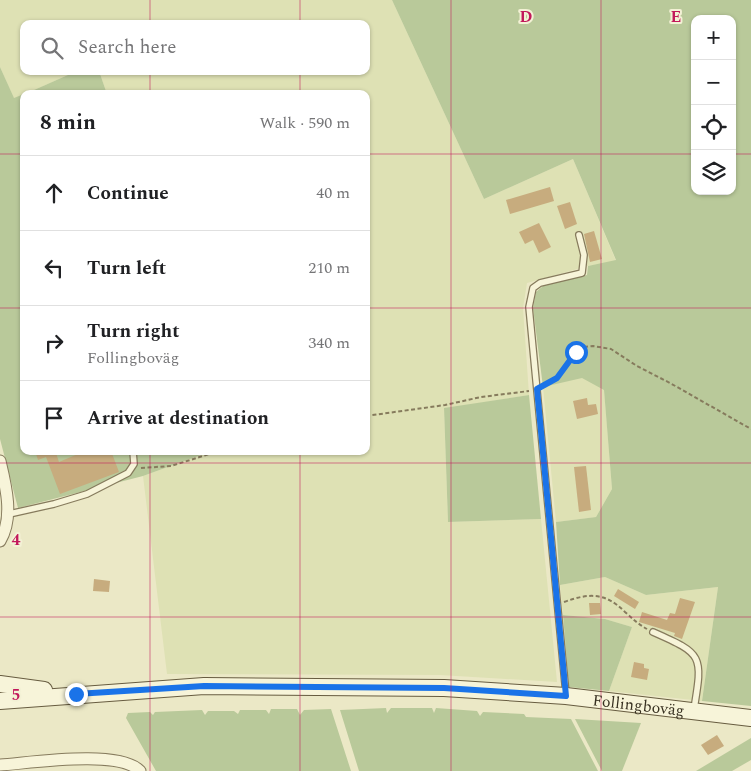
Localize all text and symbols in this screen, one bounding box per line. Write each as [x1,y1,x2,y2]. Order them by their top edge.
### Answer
text: D [520,5,533,29]
text: E [671,5,681,29]
map controls [691,15,736,195]
button: + [691,15,736,60]
search box [20,20,370,75]
text: Search here [78,33,177,62]
icon: search [38,34,66,62]
button: − [691,60,736,105]
button: locate [691,105,736,150]
text: 8 min [40,107,96,139]
text: Walk · 590 m [259,111,350,135]
button: layers [691,150,736,195]
icon: ahead [40,179,68,207]
text: Continue [87,179,169,208]
text: 40 m [316,181,350,205]
icon: left [40,254,68,282]
text: Turn left [87,254,166,283]
text: 210 m [308,256,350,280]
text: Turn right [87,317,180,346]
icon: right [40,329,68,357]
text: 340 m [308,331,350,355]
route start [565,341,588,364]
text: Follingboväg [87,346,179,370]
icon: arrive [40,404,68,432]
text: Arrive at destination [87,404,269,433]
text: 4 [12,528,21,552]
text: 5 [12,683,20,707]
route end [65,683,88,706]
street label: Follingboväg [591,688,686,723]

